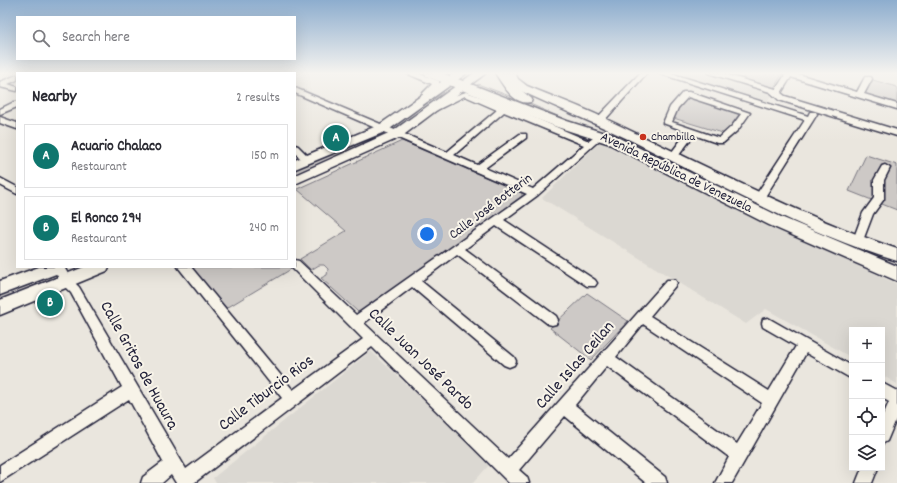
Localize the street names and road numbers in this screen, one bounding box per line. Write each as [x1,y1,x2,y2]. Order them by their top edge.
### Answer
street label: Avenida República de Venezuela [597,127,756,219]
street label: Calle José Botterin [445,169,537,245]
street label: Calle Gritos de Huaura [93,297,184,436]
street label: Calle Juan José Pardo [362,303,478,417]
street label: Calle Islas Ceilan [531,316,621,415]
street label: Calle Tiburcio Rios [214,350,320,438]

